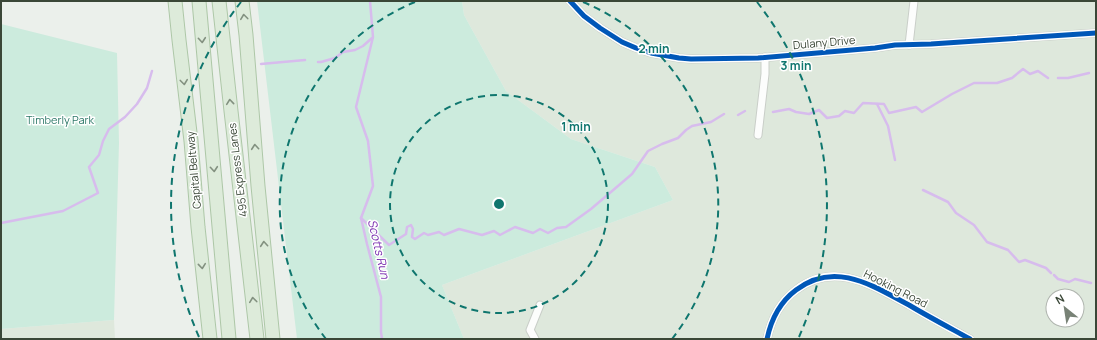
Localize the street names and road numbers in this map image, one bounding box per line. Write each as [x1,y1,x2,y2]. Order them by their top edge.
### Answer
street label: Dulany Drive [792,32,856,52]
street label: 495 Express Lanes [224,122,250,218]
street label: Capital Beltway [182,130,204,210]
street label: Hooking Road [861,265,931,311]

